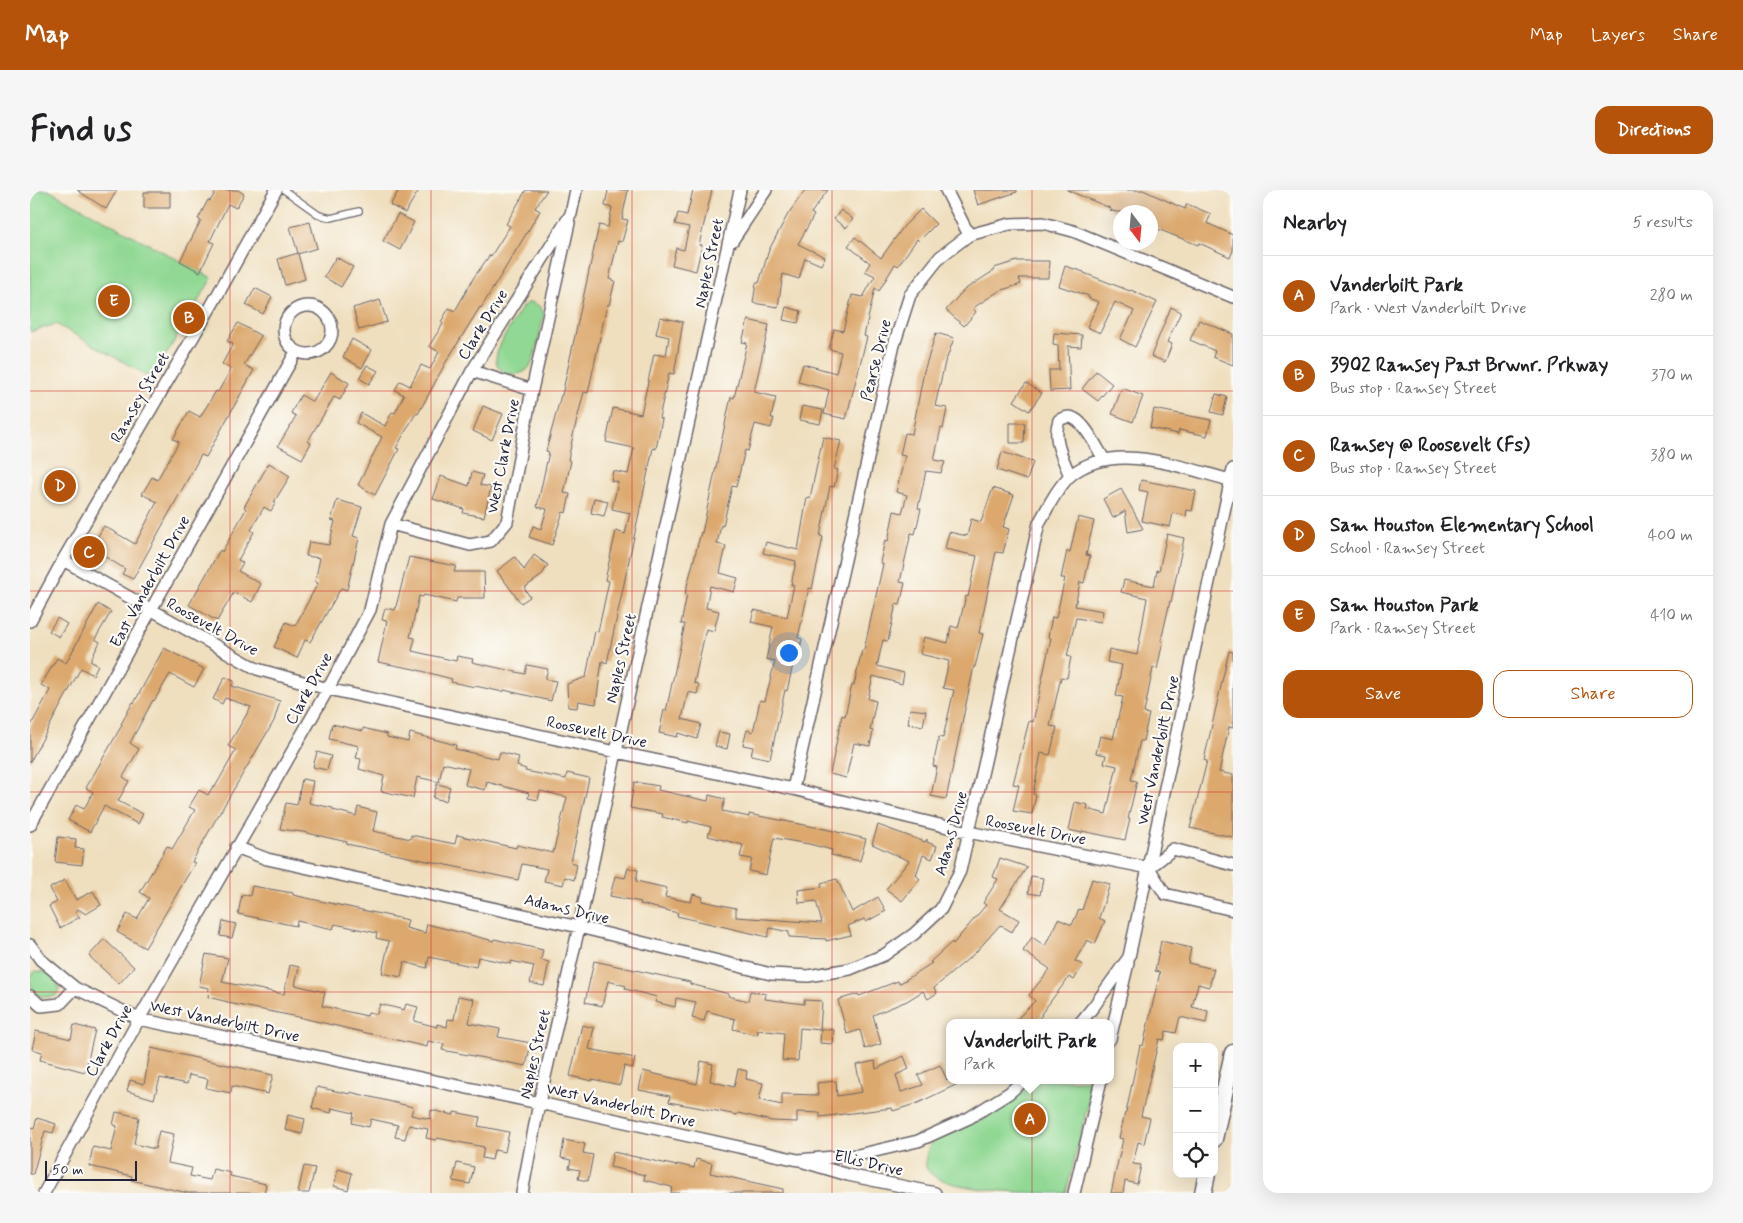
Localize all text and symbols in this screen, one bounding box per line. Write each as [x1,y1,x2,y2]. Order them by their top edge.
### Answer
text: Map [25,20,69,51]
text: Map [1530,23,1563,47]
text: Layers [1591,23,1645,47]
text: Share [1673,23,1718,47]
button: Directions [1595,106,1713,154]
text: Find us [30,107,132,153]
north arrow [1113,205,1158,250]
text: Nearby [1283,209,1347,237]
text: 5 results [1633,212,1693,233]
street label: Naples Street [690,217,729,310]
text: Vanderbilt Park [1330,273,1463,298]
pin: E [98,282,130,320]
text: A [1294,285,1304,306]
text: 280 m [1650,285,1693,306]
street label: Clark Drive [453,286,513,364]
text: Park · West Vanderbilt Drive [1330,298,1527,319]
pin: B [173,299,205,337]
street label: Pearse Drive [856,317,897,404]
street label: Ramsey Street [106,349,175,447]
text: 3902 Ramsey Past Brwnr. Prkway [1330,353,1608,378]
text: B [1294,365,1304,386]
text: 370 m [1651,365,1693,386]
text: Bus stop · Ramsey Street [1330,378,1497,399]
street label: West Clark Drive [482,397,525,516]
text: Ramsey @ Roosevelt (Fs) [1330,433,1530,458]
text: C [1293,445,1305,466]
text: 380 m [1650,445,1693,466]
text: Bus stop · Ramsey Street [1330,458,1497,479]
pin: D [44,467,76,505]
street label: East Vanderbilt Drive [105,512,195,651]
text: Sam Houston Elementary School [1330,513,1594,538]
text: D [1293,525,1305,546]
text: 400 m [1648,525,1693,546]
pin: C [73,533,105,571]
text: School · Ramsey Street [1330,538,1485,559]
street label: Roosevelt Drive [162,593,262,661]
text: Sam Houston Park [1330,593,1479,618]
text: E [1294,605,1304,626]
text: 410 m [1650,605,1693,626]
street label: Naples Street [601,612,642,705]
text: Park · Ramsey Street [1330,618,1475,639]
your location [776,640,802,666]
street label: Clark Drive [281,649,338,729]
button: Save [1283,670,1483,718]
button: Share [1493,670,1693,718]
street label: West Vanderbilt Drive [1132,674,1185,827]
street label: Roosevelt Drive [544,712,649,753]
street label: Adams Drive [930,789,973,878]
street label: Roosevelt Drive [983,810,1088,851]
street label: Adams Drive [522,889,611,929]
street label: West Vanderbilt Drive [148,995,301,1048]
street label: Clark Drive [81,1001,138,1081]
street label: Naples Street [515,1008,556,1101]
popup [946,1019,1114,1084]
text: Vanderbilt Park [963,1029,1097,1054]
map controls [1173,1043,1218,1178]
button: + [1173,1043,1218,1088]
text: Park [963,1054,995,1075]
street label: West Vanderbilt Drive [544,1078,697,1133]
button: − [1173,1088,1218,1133]
pin: A [1014,1100,1046,1138]
button: locate [1173,1133,1218,1178]
street label: Ellis Drive [832,1145,905,1182]
scale bar [45,1158,138,1181]
text: 50 m [52,1161,83,1179]

